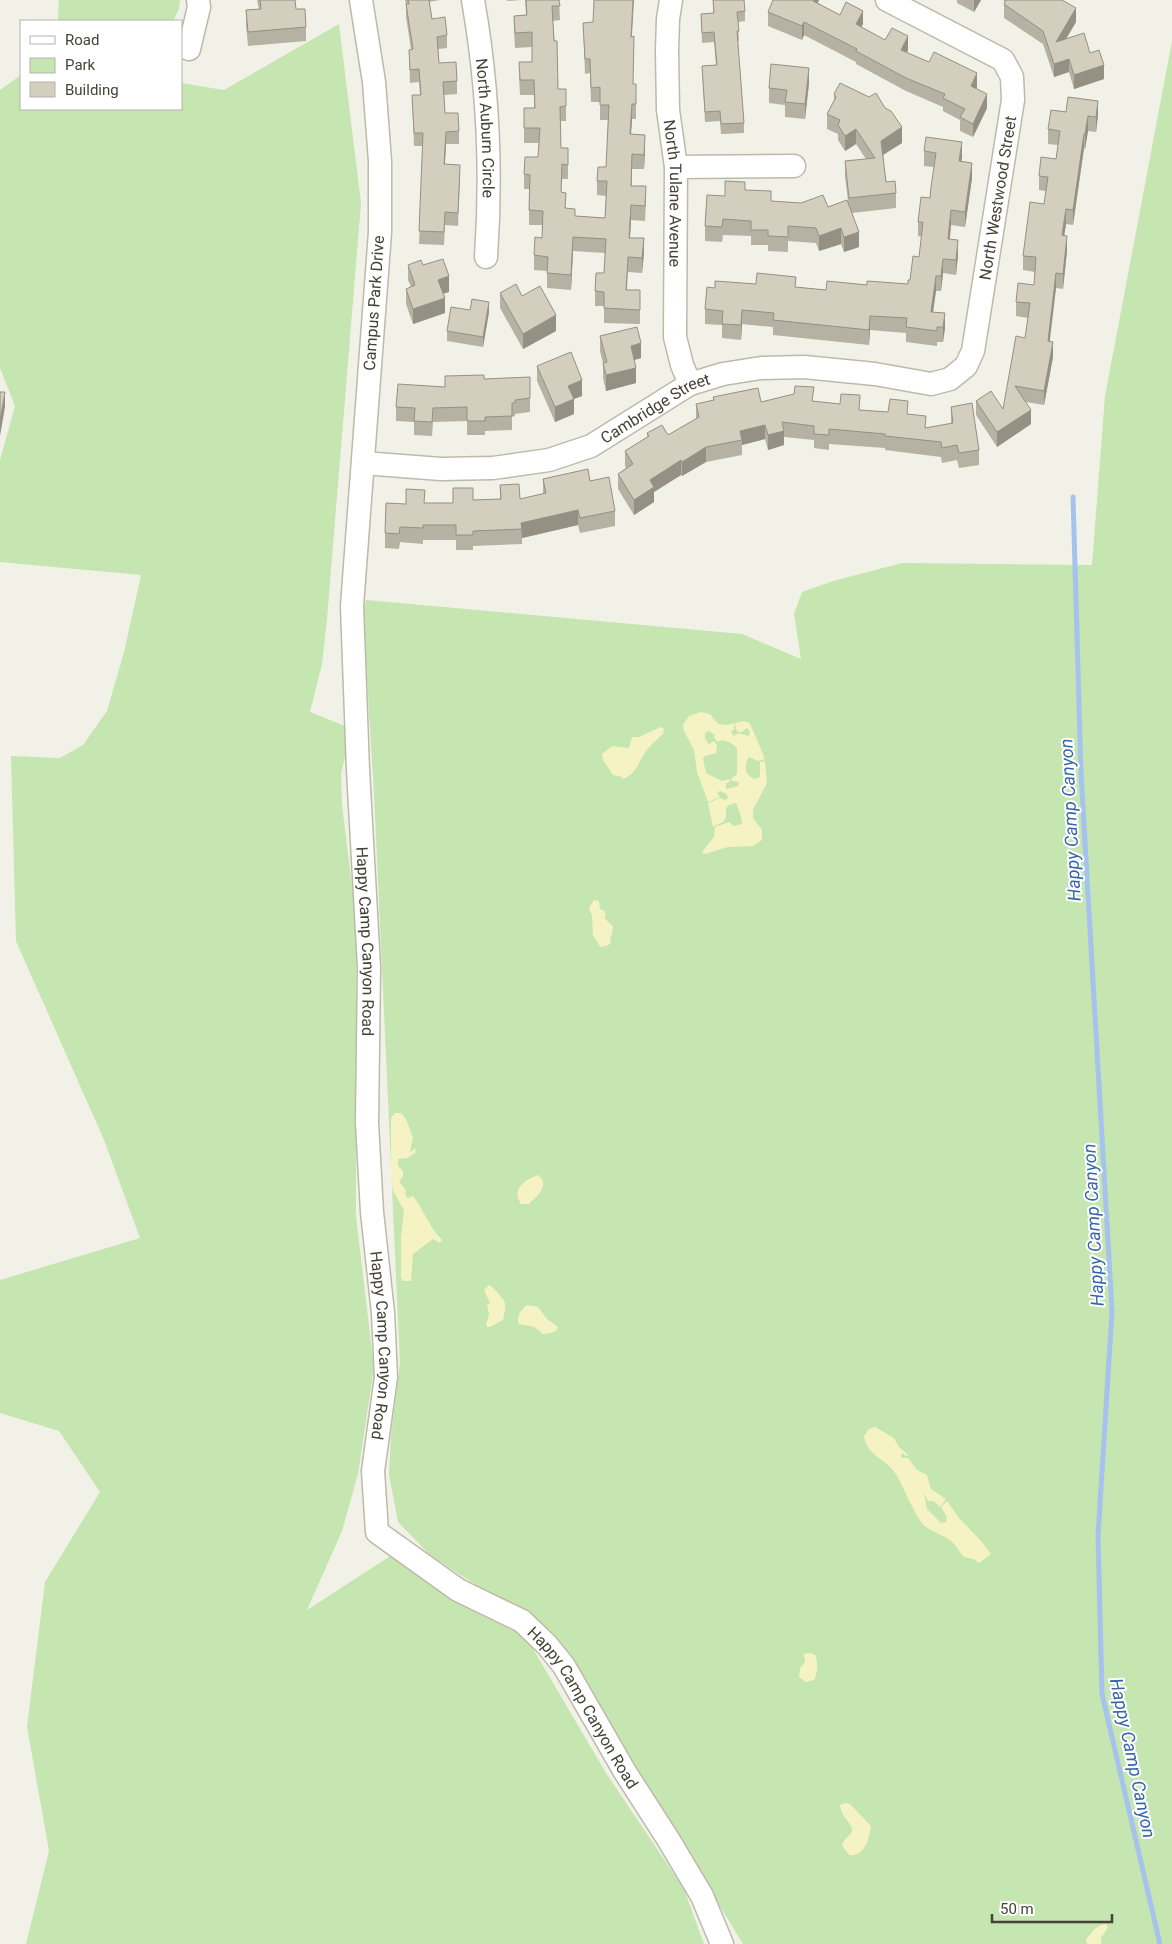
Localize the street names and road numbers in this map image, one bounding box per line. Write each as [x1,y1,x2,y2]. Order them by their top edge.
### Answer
street label: North Auburn Circle [472,57,498,198]
street label: North Westwood Street [975,114,1020,281]
street label: North Tulane Avenue [660,118,686,267]
street label: Campus Park Drive [360,235,388,371]
street label: Cambridge Street [597,369,712,447]
street label: Happy Camp Canyon Road [353,846,379,1036]
street label: Happy Camp Canyon Road [367,1250,396,1441]
street label: Happy Camp Canyon Road [524,1622,643,1792]

